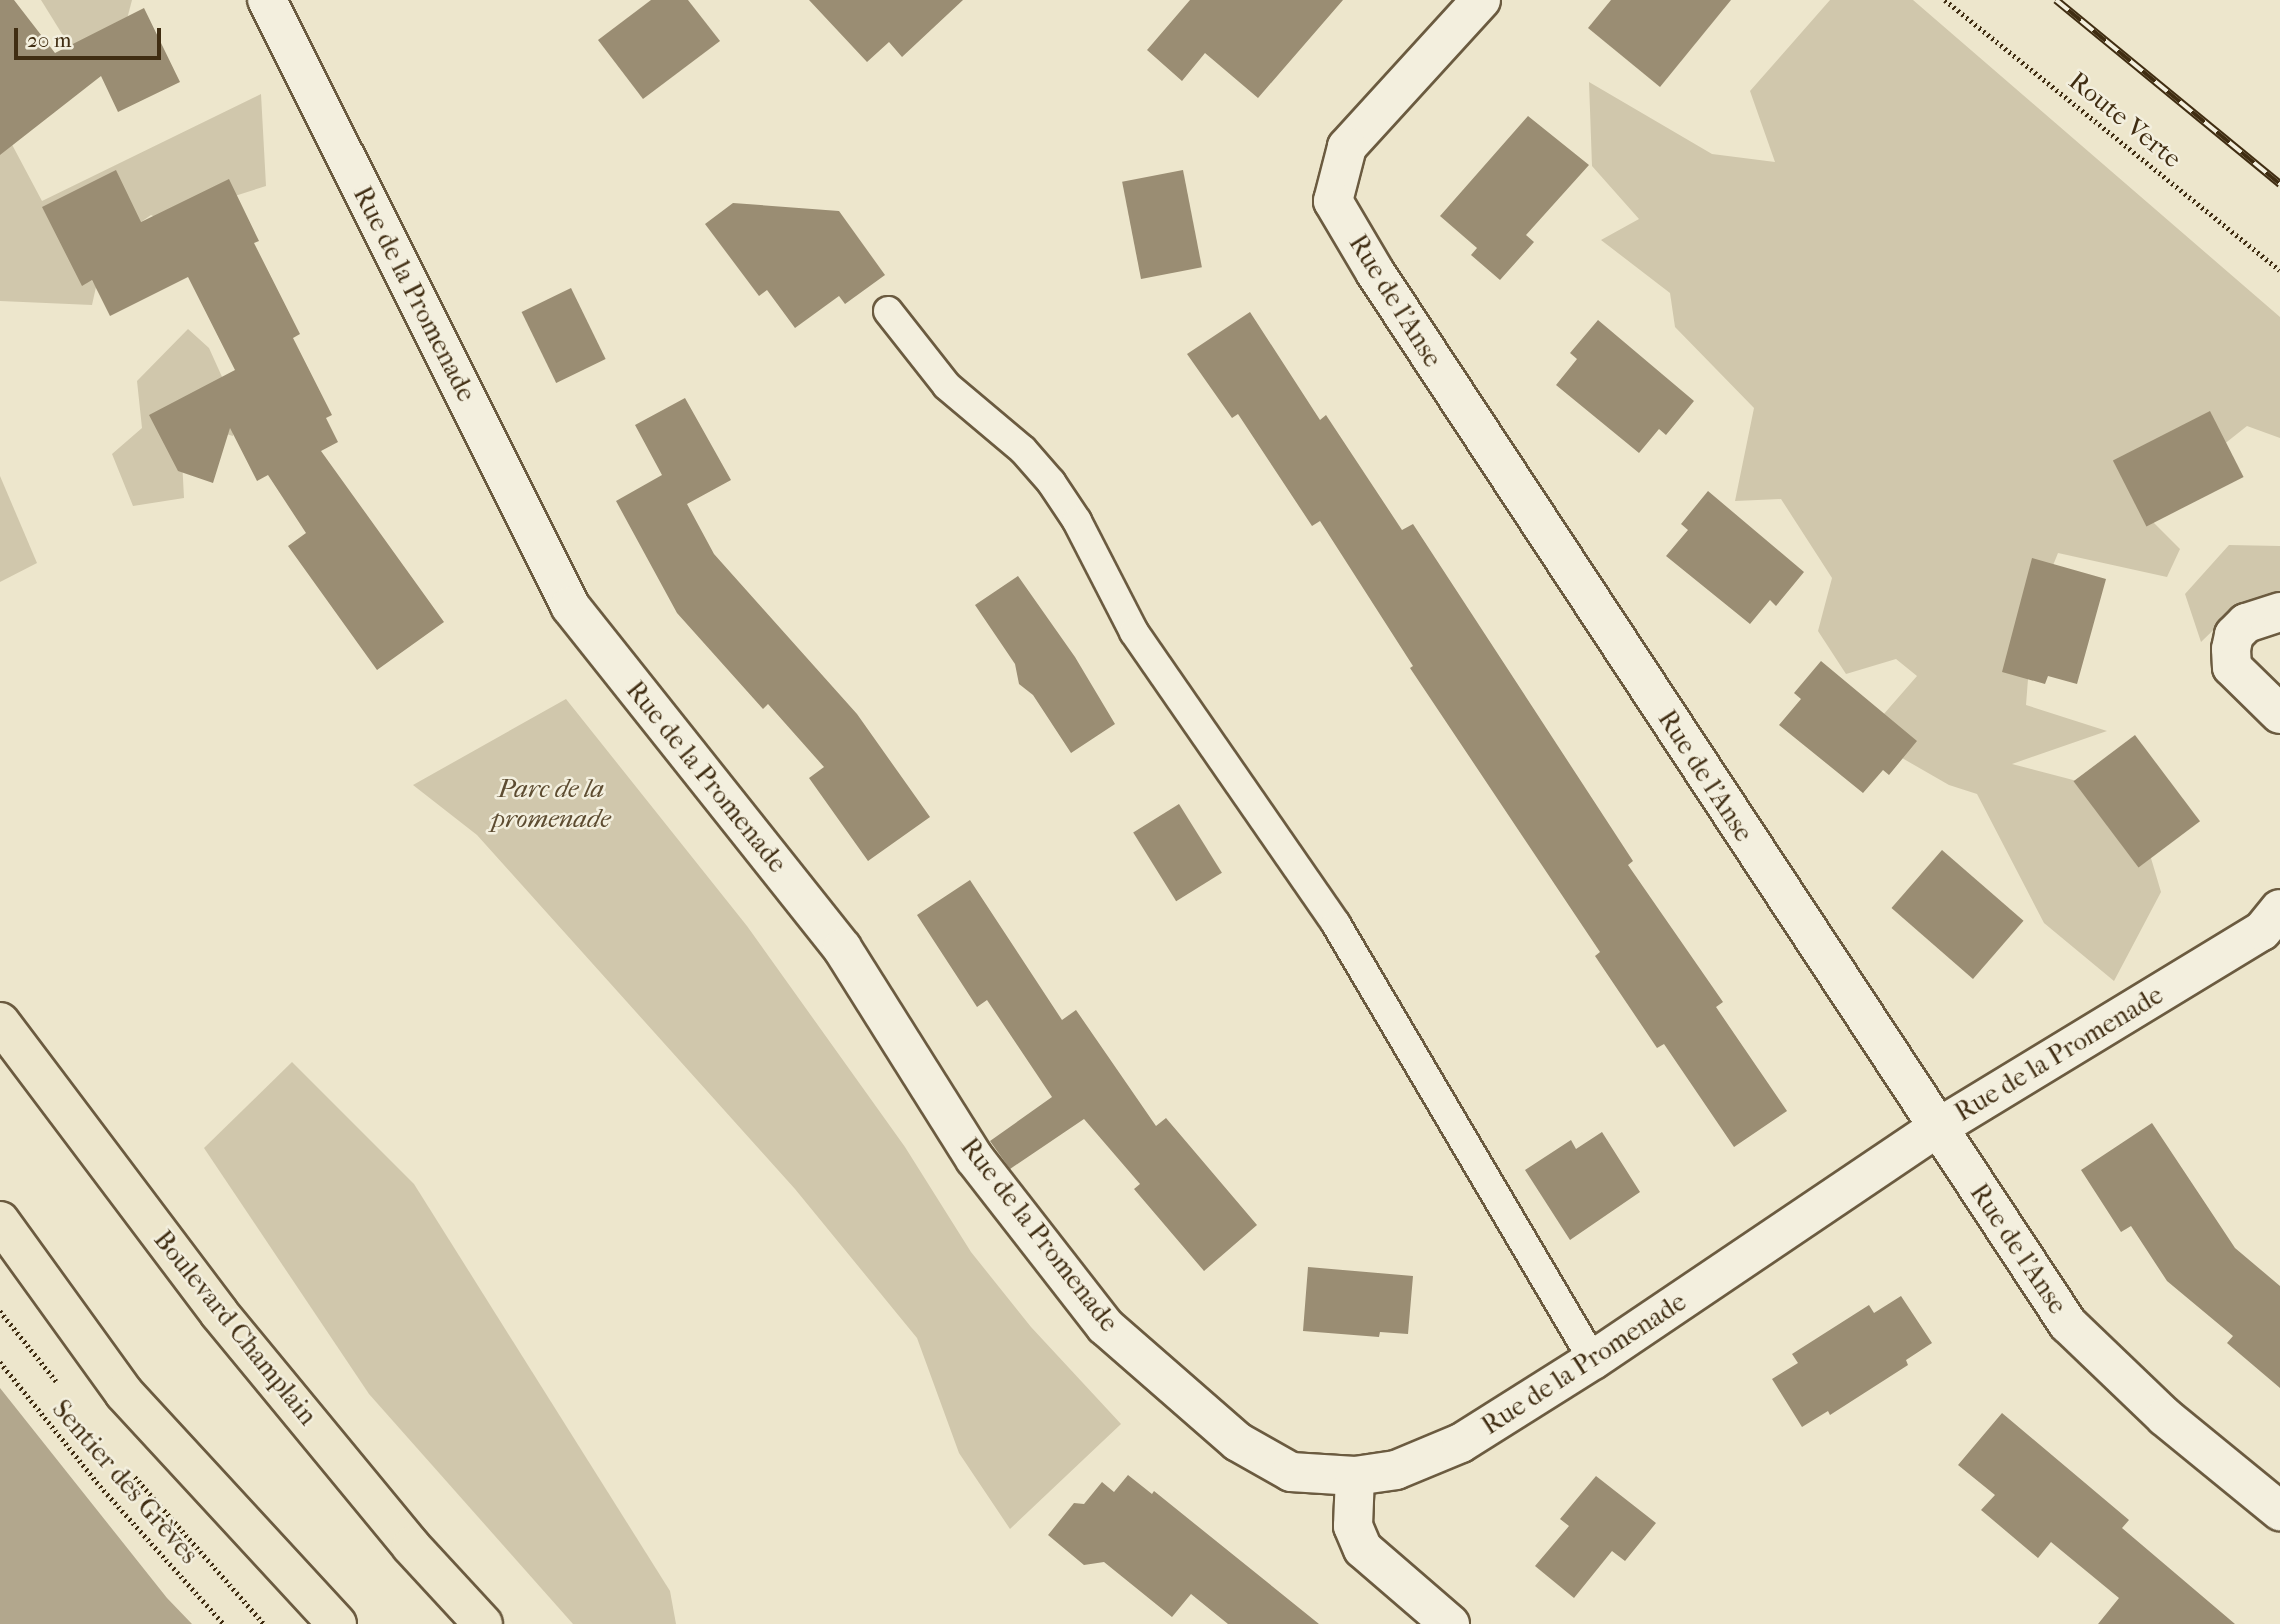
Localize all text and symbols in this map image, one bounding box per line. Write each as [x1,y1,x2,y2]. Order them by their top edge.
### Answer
scale bar [18,14,164,58]
text: 20 m [27,28,71,52]
street label: Route Verte [2063,65,2187,175]
street label: Rue de la Promenade [346,181,482,407]
street label: Rue de l'Anse [1342,229,1448,373]
street label: Rue de la Promenade [619,675,793,879]
street label: Rue de l'Anse [1651,705,1759,847]
park label: Parc de la promenade [491,773,611,834]
street label: Rue de la Promenade [1949,980,2169,1128]
street label: Rue de la Promenade [954,1132,1124,1338]
street label: Rue de l'Anse [1963,1178,2073,1320]
street label: Boulevard Champlain [147,1225,323,1431]
street label: Rue de la Promenade [1476,1286,1692,1442]
street label: Sentier des Grèves [45,1394,205,1570]

